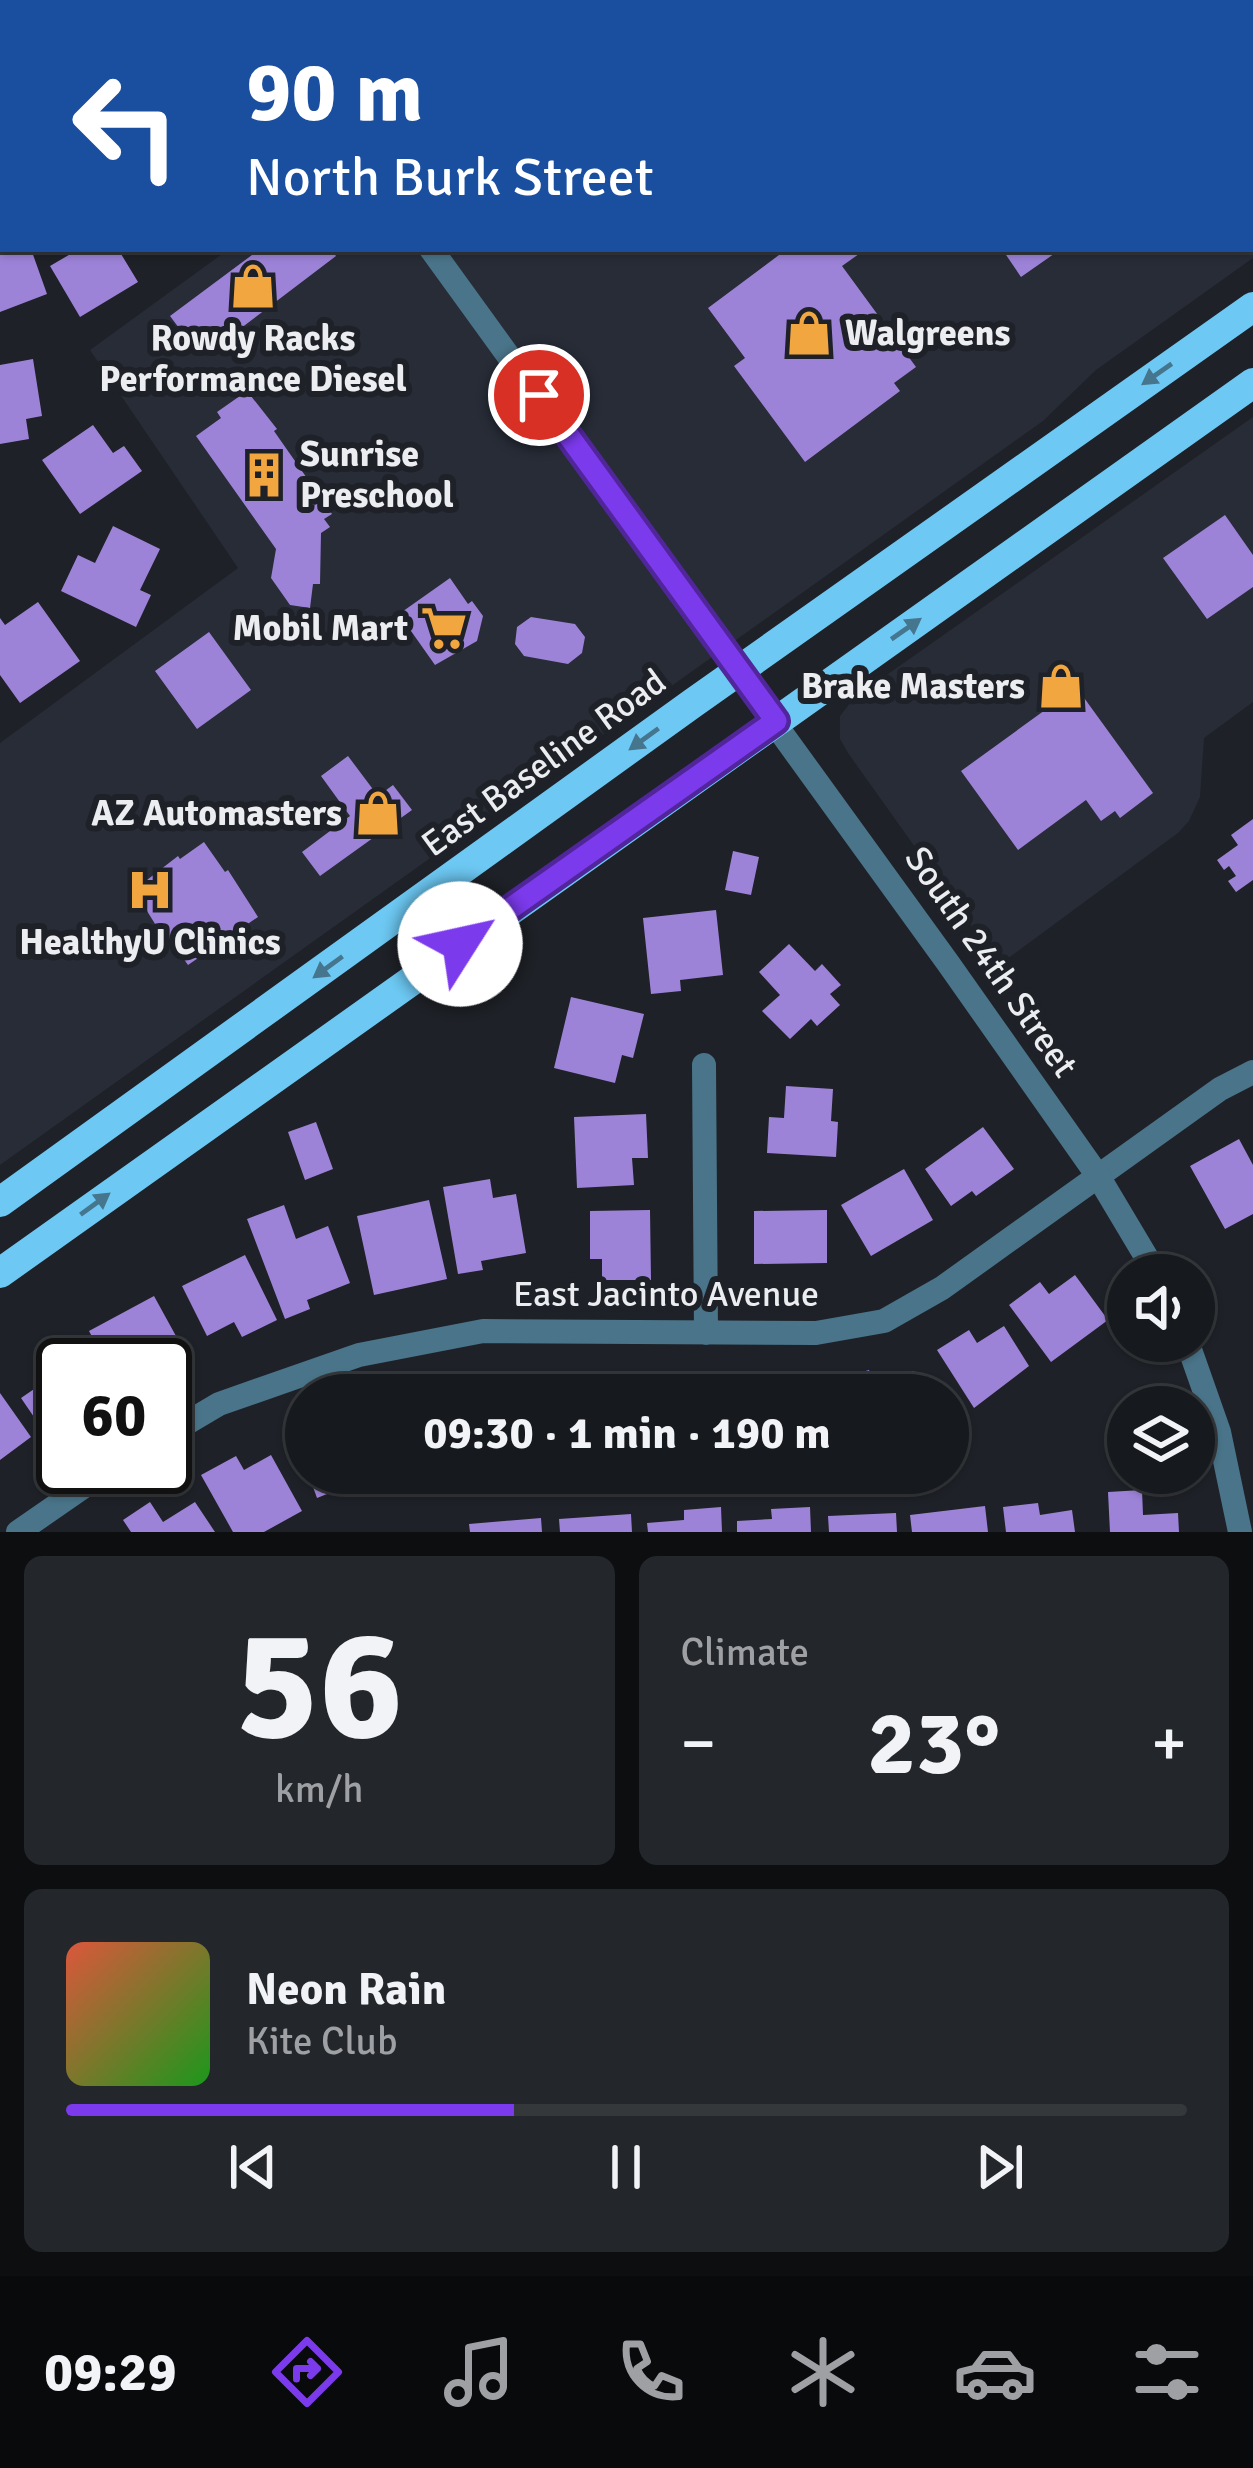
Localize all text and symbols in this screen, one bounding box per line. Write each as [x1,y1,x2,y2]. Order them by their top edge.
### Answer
text: 90 m [246,41,423,145]
icon: left [48,48,204,204]
text: North Burk Street [246,144,654,211]
shop icon: Rowdy Racks Performance Diesel [228,261,278,311]
shop icon: Walgreens [784,308,834,358]
place label: Walgreens [845,311,1010,356]
place label: Rowdy Racks Performance Diesel [99,316,407,402]
pin [488,344,590,446]
icon: arrive [506,362,572,428]
one-way arrow [1141,362,1174,385]
place label: Sunrise Preschool [300,432,454,518]
building icon: Sunrise Preschool [239,450,289,500]
supermarket icon: Mobil Mart [419,603,469,653]
place label: Mobil Mart [232,606,408,651]
one-way arrow [890,618,922,641]
street label: East Baseline Road [413,659,675,867]
shop icon: Brake Masters [1036,661,1086,711]
place label: Brake Masters [801,664,1025,709]
one-way arrow [628,726,660,750]
shop icon: AZ Automasters [353,788,403,838]
place label: AZ Automasters [91,791,342,836]
street label: South 24th Street [895,838,1087,1086]
hospital icon: HealthyU Clinics [125,865,175,915]
position arrow [397,881,523,1007]
place label: HealthyU Clinics [19,920,281,965]
one-way arrow [312,955,344,978]
one-way arrow [79,1193,111,1217]
map controls [1107,1254,1215,1494]
button: sound [1107,1254,1215,1362]
street label: East Jacinto Avenue [513,1272,819,1317]
speed limit sign: 60 [36,1338,192,1494]
button: layers [1107,1386,1215,1494]
text: 09:30 · 1 min · 190 m [423,1406,831,1461]
text: 56 [235,1590,403,1783]
text: Climate [681,1628,809,1676]
text: 23° [867,1688,1000,1799]
text: − [681,1703,716,1784]
text: + [1151,1703,1187,1784]
text: km/h [275,1765,363,1813]
text: Neon Rain [246,1962,446,2017]
text: Kite Club [246,2017,397,2065]
icon: previous [220,2134,286,2200]
icon: pause [593,2134,659,2200]
icon: next [967,2134,1033,2200]
icon: directions [265,2330,349,2414]
icon: music [437,2330,521,2414]
icon: phone [609,2330,693,2414]
icon: climate [781,2330,865,2414]
icon: car [953,2330,1037,2414]
icon: filters [1125,2330,1209,2414]
text: 09:29 [44,2339,177,2406]

